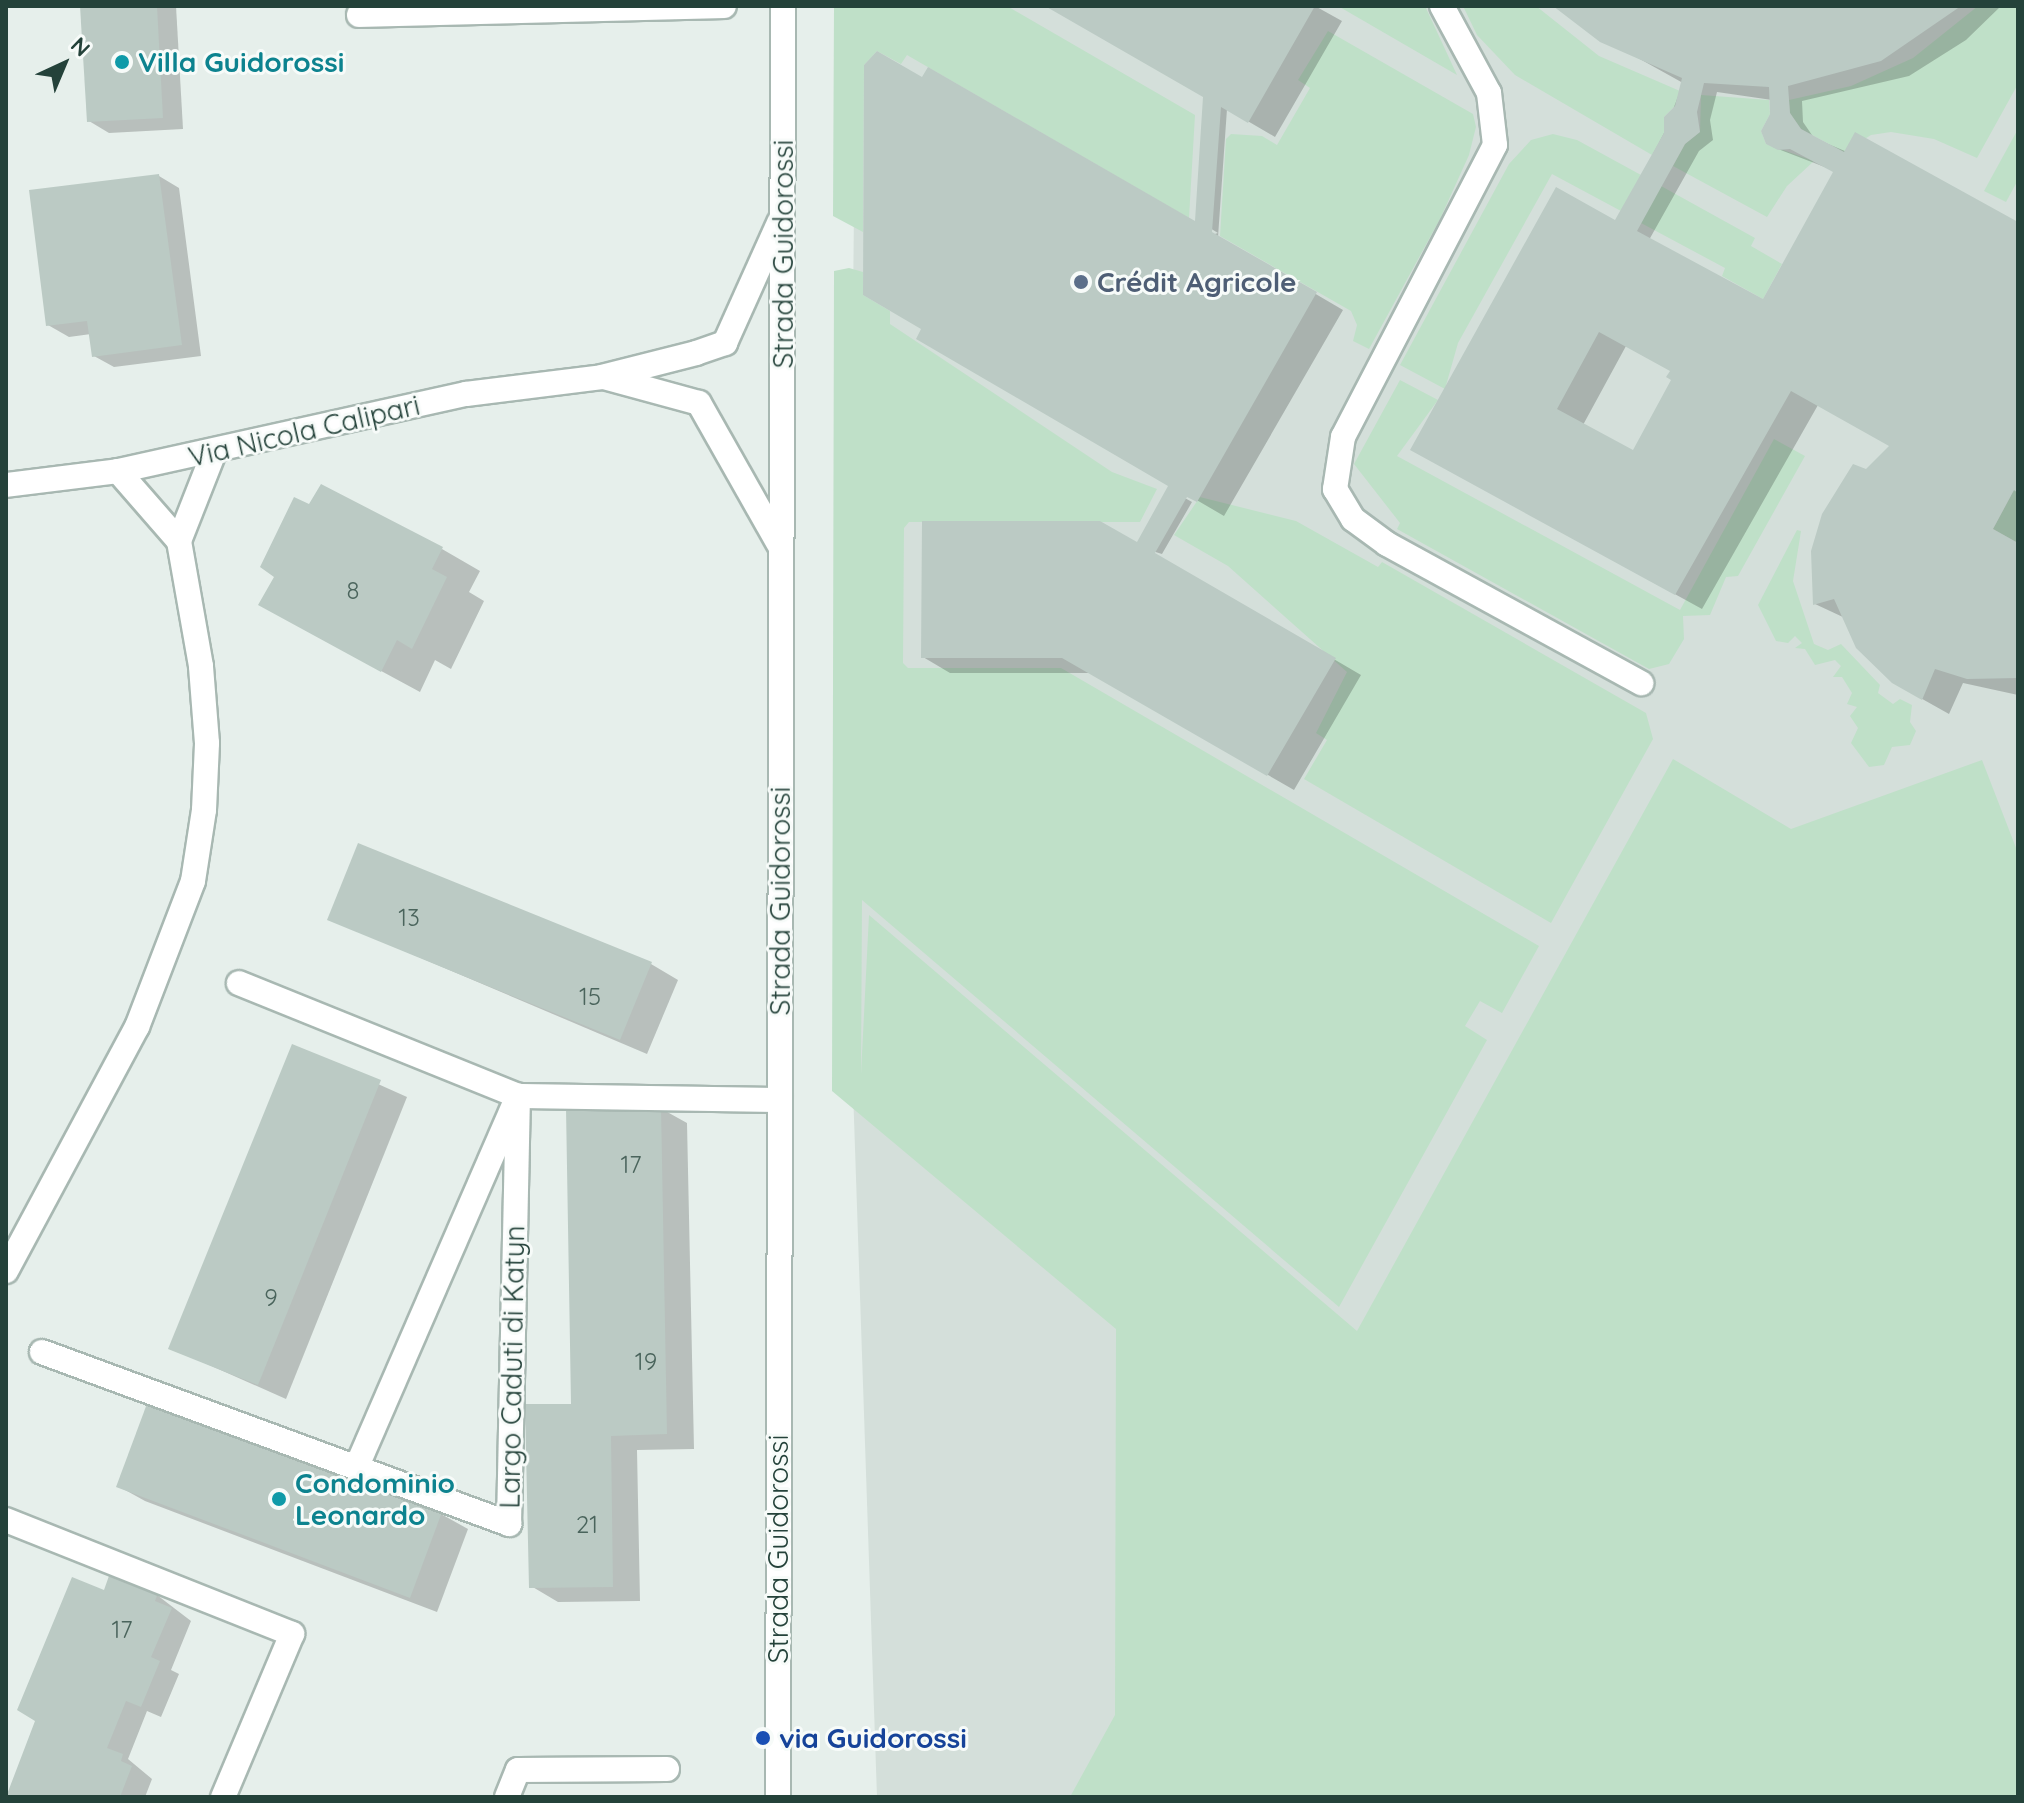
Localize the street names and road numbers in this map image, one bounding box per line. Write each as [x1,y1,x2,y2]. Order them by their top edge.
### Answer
street label: Strada Guidorossi [766,140,800,368]
street label: Via Nicola Calipari [185,388,423,474]
street label: Strada Guidorossi [763,787,797,1015]
street label: Largo Caduti di Katyn [493,1225,531,1509]
street label: Strada Guidorossi [761,1435,795,1663]

